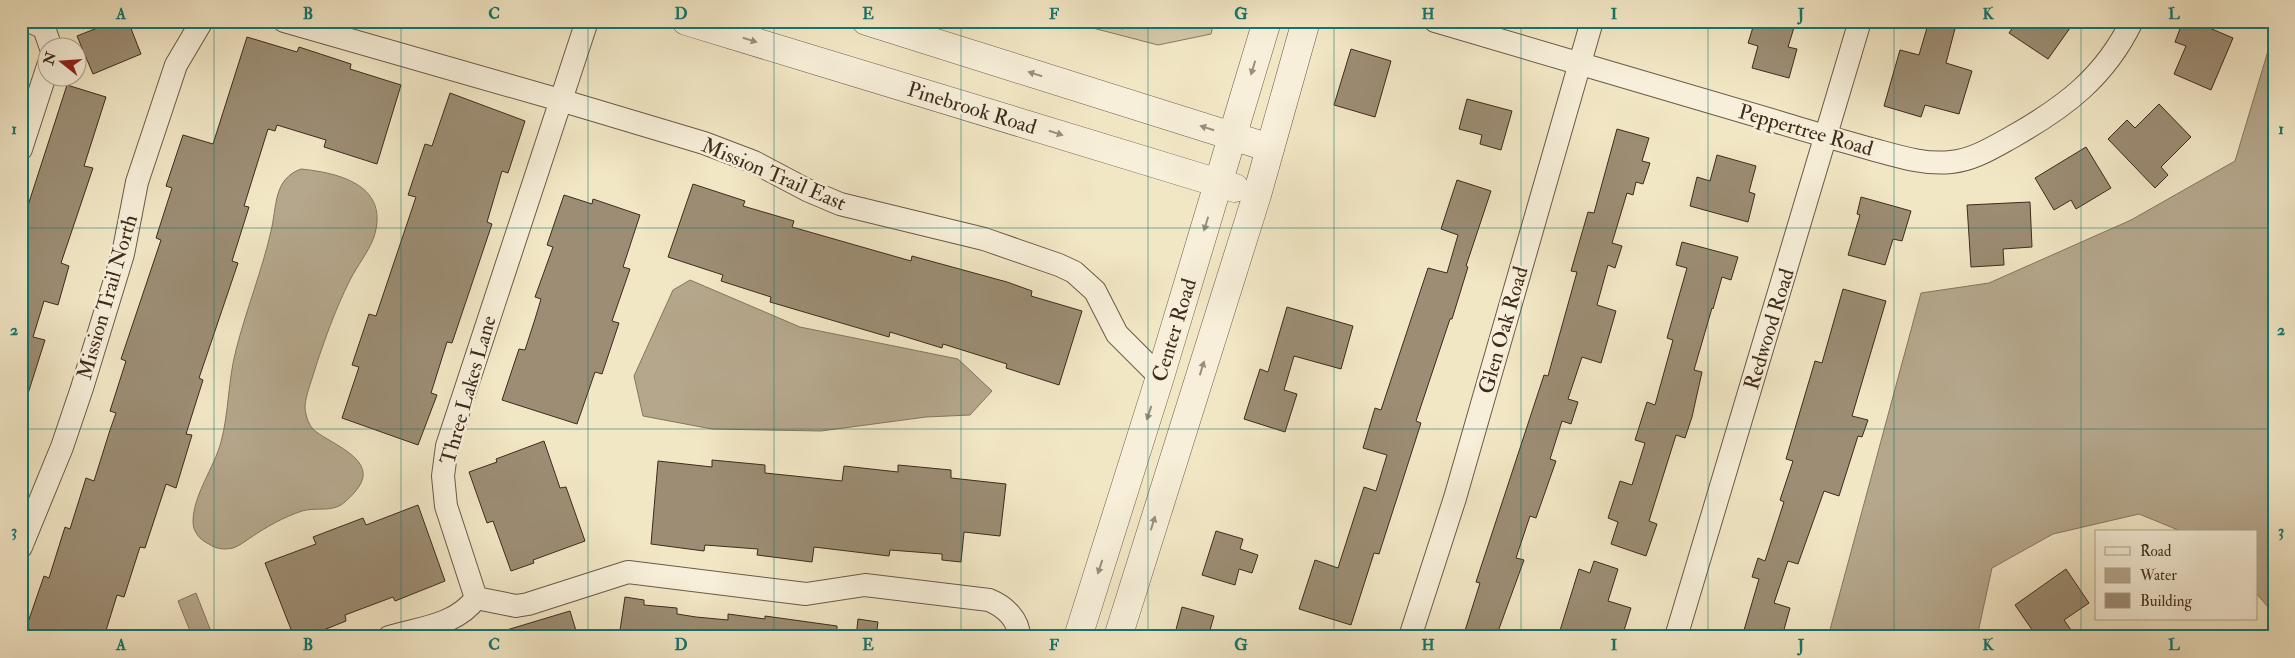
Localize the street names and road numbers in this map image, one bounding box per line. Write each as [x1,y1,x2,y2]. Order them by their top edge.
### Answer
street label: Pinebrook Road [904,76,1040,141]
street label: Peppertree Road [1735,98,1877,163]
street label: Mission Trail East [698,132,850,217]
street label: Mission Trail North [71,212,144,383]
street label: Glen Oak Road [1472,263,1535,397]
street label: Redwood Road [1738,265,1801,393]
street label: Center Road [1146,275,1203,385]
street label: Three Lakes Lane [434,312,503,468]

